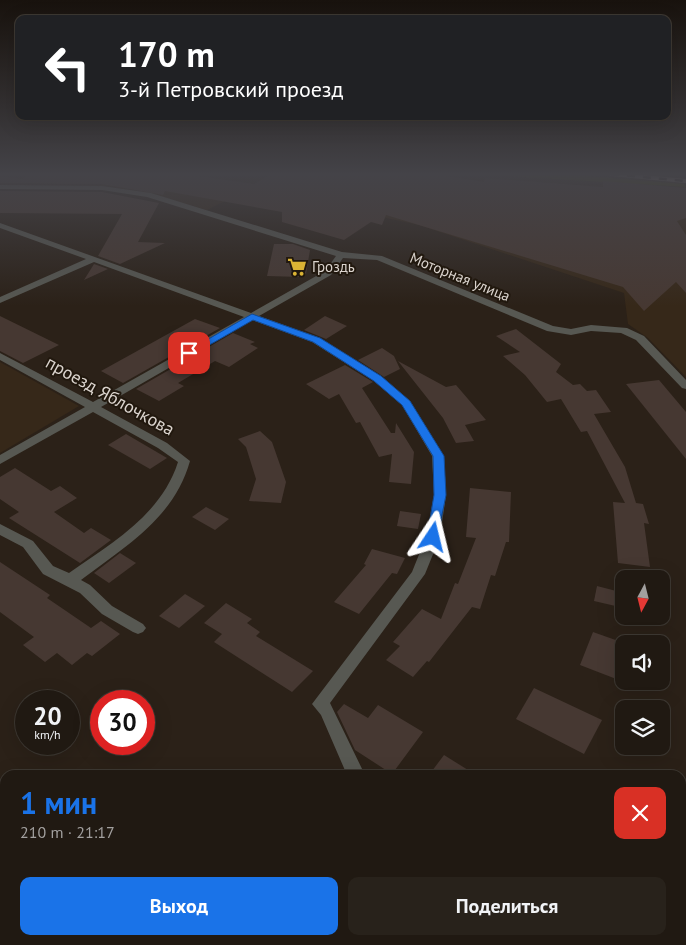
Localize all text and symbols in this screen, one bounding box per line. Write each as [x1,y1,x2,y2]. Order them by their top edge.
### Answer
text: 170 m [118,31,215,77]
icon: left [35,35,100,100]
text: 3-й Петровский проезд [118,75,343,103]
street label: Моторная улица [407,248,513,305]
supermarket icon: Гроздь [286,256,308,278]
place label: Гроздь [312,257,355,276]
pin [168,332,210,374]
icon: arrive [175,339,203,367]
street label: проезд Яблочкова [42,351,179,441]
position arrow [406,510,458,562]
north arrow [615,570,670,625]
map controls [615,570,670,755]
button: sound [615,635,670,690]
speed limit sign: 30 [90,690,155,755]
text: 20 [33,700,62,732]
button: layers [615,700,670,755]
text: km/h [34,727,61,742]
text: 1 мин [20,783,97,822]
button: close [614,787,666,839]
text: 210 m · 21:17 [20,822,115,842]
button: Выход [20,877,338,935]
button: Поделиться [348,877,666,935]

